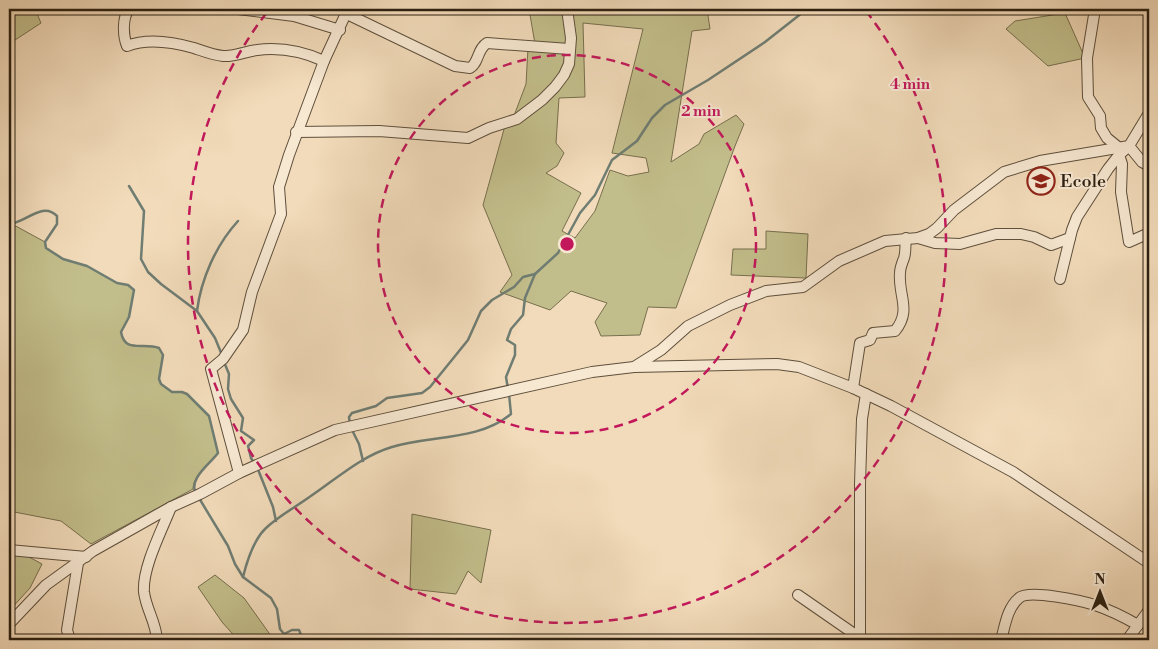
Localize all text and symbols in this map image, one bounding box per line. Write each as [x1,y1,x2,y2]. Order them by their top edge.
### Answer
text: 4 min [890,75,931,94]
text: 2 min [681,102,721,121]
school or university icon: Ecole [1026,166,1056,196]
place label: Ecole [1060,170,1106,193]
centre of rings [558,235,576,253]
north arrow [1076,566,1126,616]
text: N [1094,571,1106,589]

